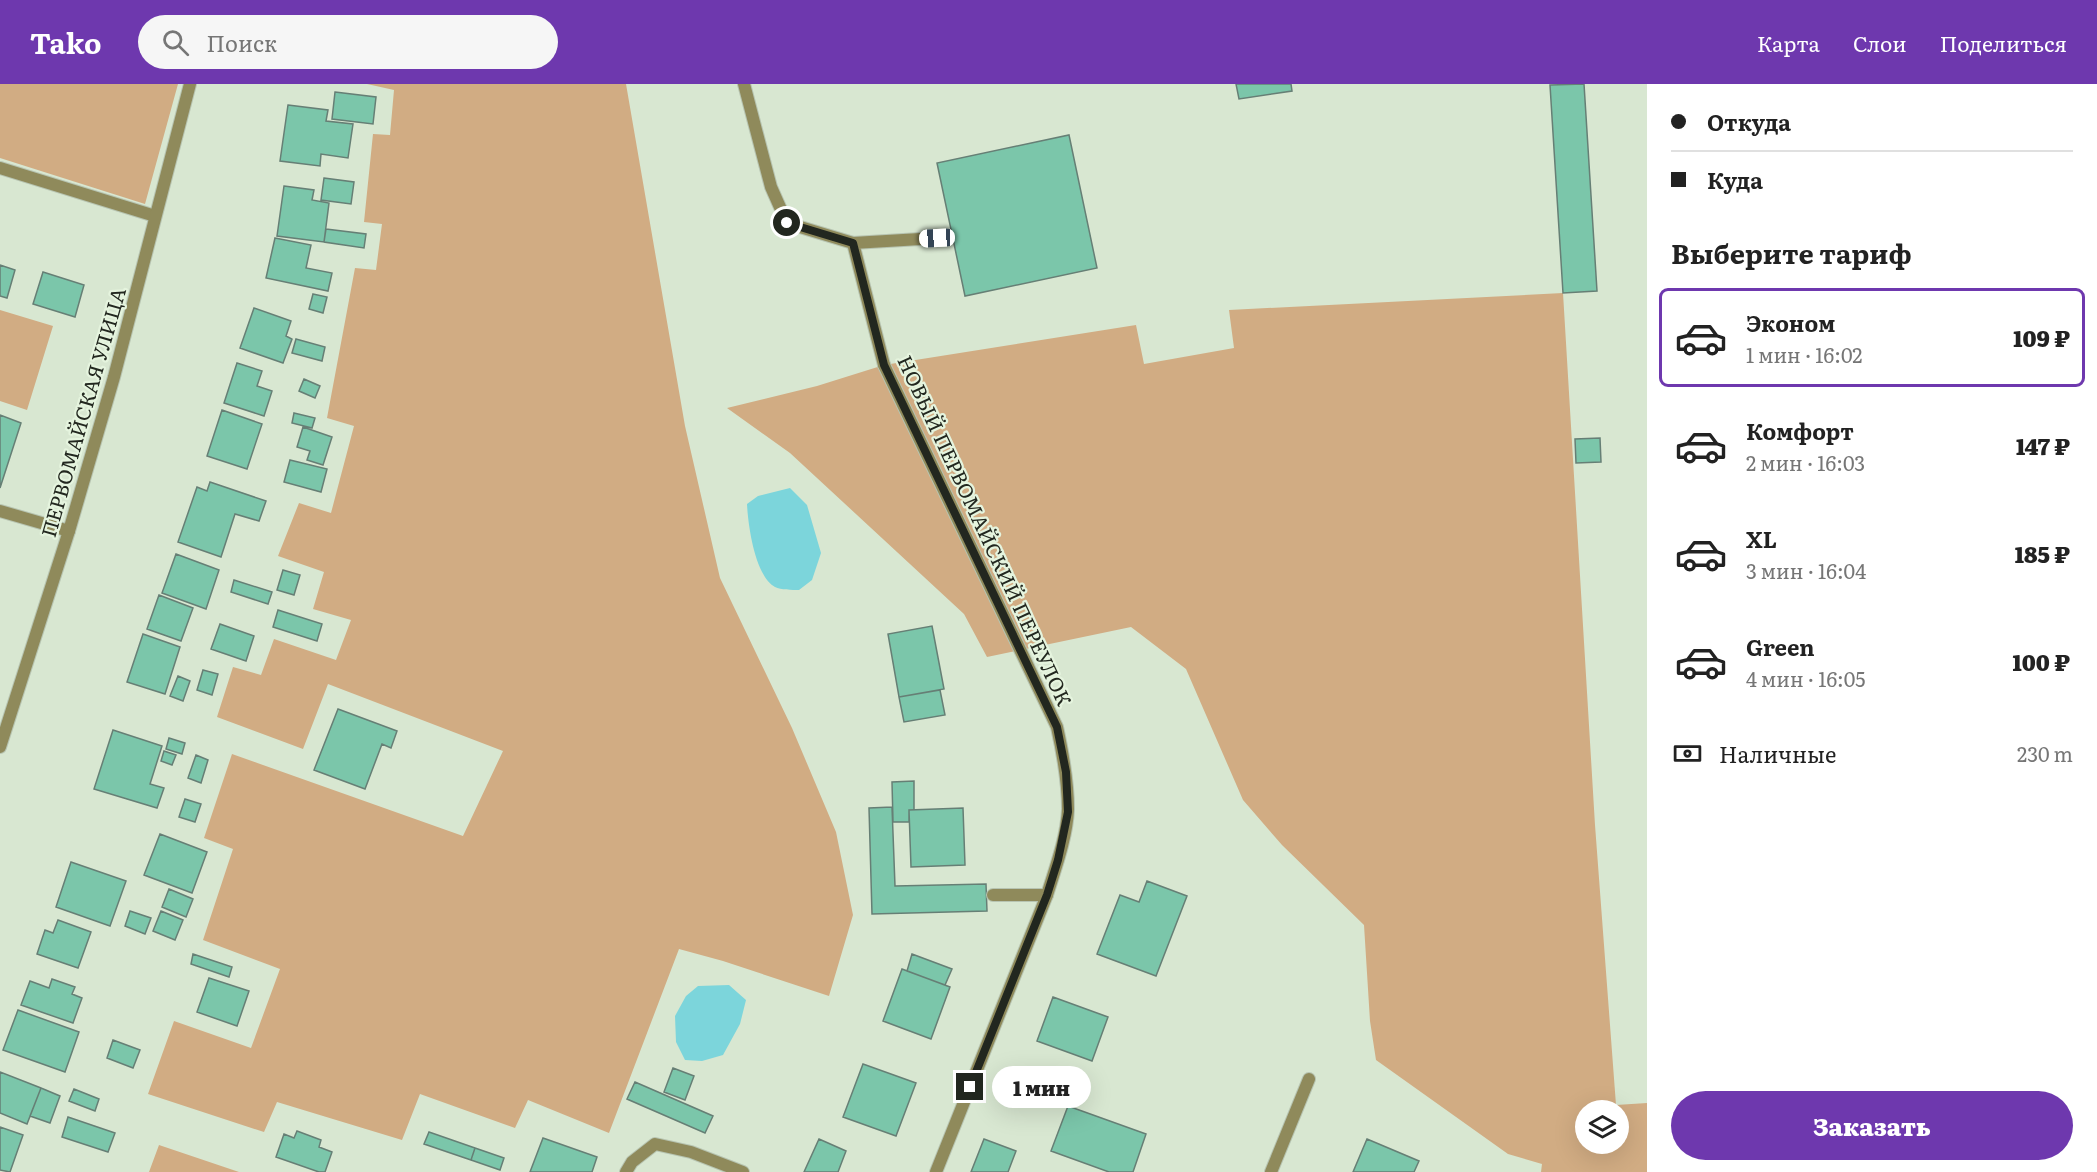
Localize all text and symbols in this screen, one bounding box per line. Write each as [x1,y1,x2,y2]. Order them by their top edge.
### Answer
search box [138,15,558,69]
text: Tako [30,21,102,63]
icon: search [159,26,192,59]
text: Поиск [207,26,277,59]
text: Карта [1757,27,1820,58]
text: Слои [1853,27,1907,58]
text: Поделиться [1940,27,2067,58]
text: Откуда [1707,105,1791,138]
text: Куда [1707,163,1763,196]
route start [773,209,800,236]
car [919,228,955,248]
text: Выберите тариф [1671,232,1912,272]
street label: ПЕРВОМАЙСКАЯ УЛИЦА [32,283,132,541]
text: Эконом [1746,306,1835,339]
icon: car [1674,311,1728,365]
text: 109 ₽ [2013,321,2070,354]
text: 1 мин · 16:02 [1746,339,1862,369]
street label: НОВЫЙ ПЕРВОМАЙСКИЙ ПЕРЕУЛОК [891,350,1081,711]
text: Комфорт [1746,414,1854,447]
icon: car [1674,419,1728,473]
text: 147 ₽ [2016,429,2070,462]
text: 2 мин · 16:03 [1746,447,1865,477]
text: XL [1746,522,1777,555]
icon: car [1674,527,1728,581]
text: 185 ₽ [2015,537,2070,570]
text: 3 мин · 16:04 [1746,555,1866,585]
text: Green [1746,630,1815,663]
icon: car [1674,635,1728,689]
text: 100 ₽ [2013,645,2070,678]
text: 4 мин · 16:05 [1746,663,1866,693]
icon: cash [1671,737,1704,770]
text: Наличные [1719,737,1837,770]
text: 230 m [2017,738,2073,768]
callout: 1 мин [991,1066,1090,1108]
text: 1 мин [1013,1072,1070,1102]
route end [956,1073,983,1100]
button: Заказать [1671,1091,2073,1160]
map controls [1575,1100,1629,1154]
button: layers [1575,1100,1629,1154]

